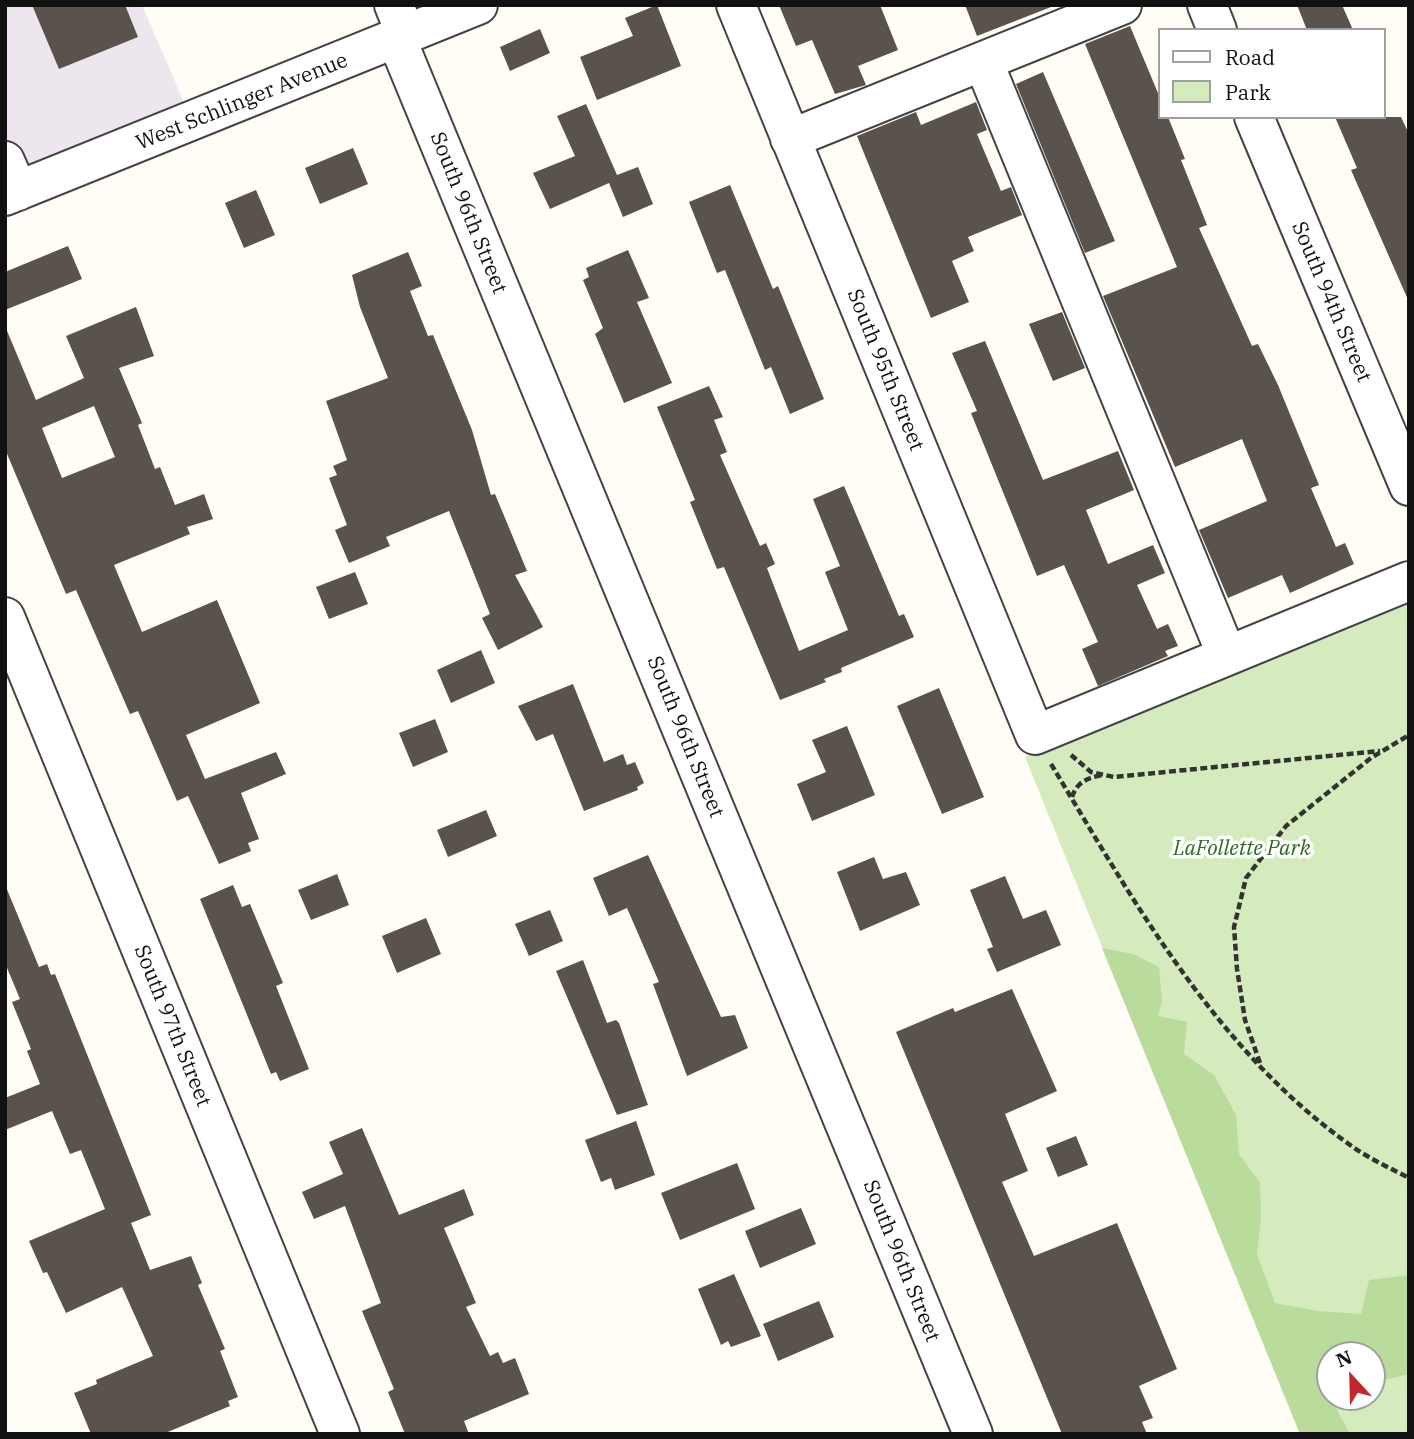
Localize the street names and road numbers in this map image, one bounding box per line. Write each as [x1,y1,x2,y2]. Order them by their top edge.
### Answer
street label: West Schlinger Avenue [132,48,352,156]
street label: South 96th Street [424,128,512,298]
street label: South 94th Street [1286,218,1376,386]
street label: South 95th Street [841,285,929,455]
street label: South 96th Street [641,652,729,822]
street label: South 97th Street [128,941,216,1111]
street label: South 96th Street [857,1176,945,1346]

